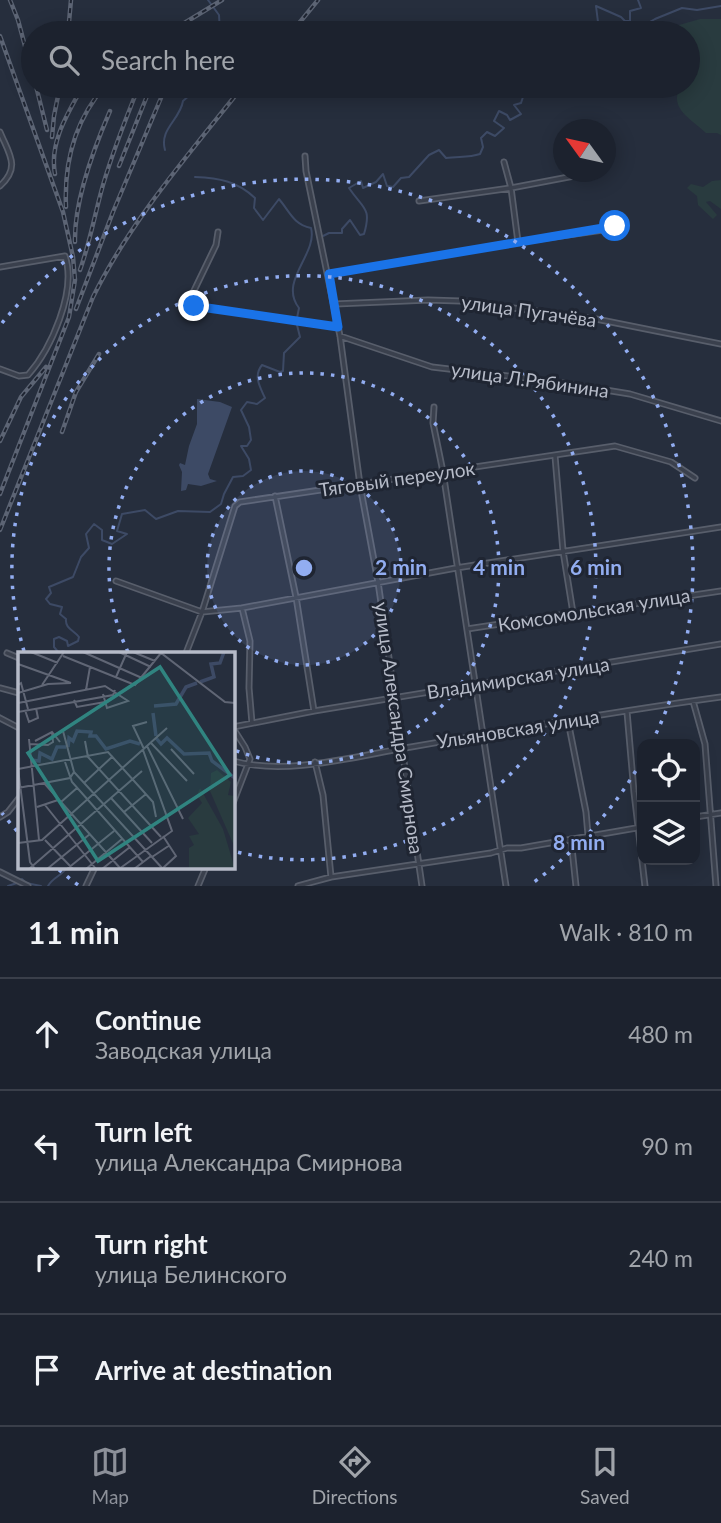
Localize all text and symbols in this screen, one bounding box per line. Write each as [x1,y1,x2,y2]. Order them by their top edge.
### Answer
search box [21,21,700,98]
icon: search [45,41,83,79]
text: Search here [101,44,235,76]
north arrow [553,119,616,182]
route start [599,210,630,241]
route end [178,290,209,321]
street label: улица Пугачёва [460,290,598,331]
street label: улица Л.Рябинина [450,357,610,402]
street label: Тяговый переулок [317,456,477,501]
text: 2 min [375,554,427,579]
text: 4 min [473,554,525,579]
text: 6 min [570,554,622,579]
centre of rings [292,556,316,580]
street label: Комсомольская улица [496,583,692,636]
street label: улица Александра Смирнова [370,600,429,855]
inset map [18,652,234,869]
street label: Владимирская улица [425,652,611,703]
street label: Ульяновская улица [435,704,601,753]
map controls [637,739,700,865]
button: locate [637,739,700,802]
button: layers [637,802,700,865]
text: 8 min [553,829,605,854]
text: 11 min [28,914,120,950]
text: Walk · 810 m [559,918,693,946]
text: Continue [95,1004,201,1036]
icon: ahead [28,1015,66,1053]
text: 480 m [628,1020,693,1048]
text: Заводская улица [95,1036,272,1064]
text: Turn left [95,1116,192,1148]
icon: left [28,1127,66,1165]
text: 90 m [642,1132,693,1160]
text: улица Александра Смирнова [95,1148,403,1176]
text: Turn right [95,1228,208,1260]
icon: right [28,1239,66,1277]
text: 240 m [628,1244,693,1272]
text: улица Белинского [95,1260,287,1288]
icon: arrive [28,1351,66,1389]
text: Arrive at destination [95,1354,332,1386]
tab: Map [91,1443,129,1508]
tab: Directions [312,1443,398,1508]
tab: Saved [580,1443,630,1508]

